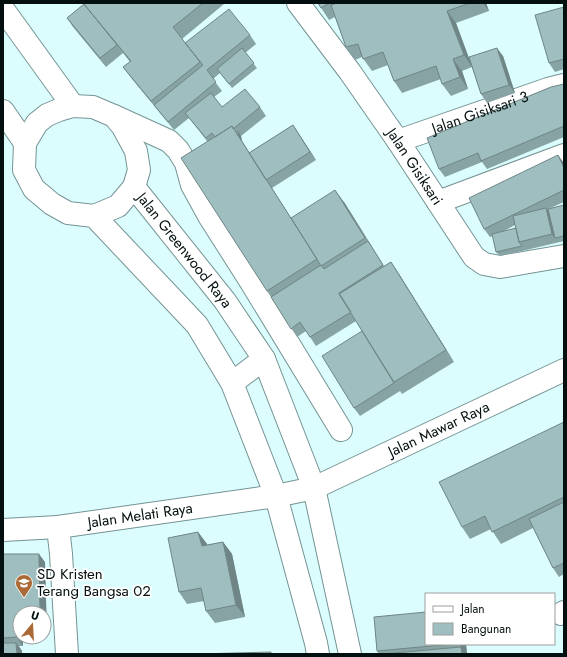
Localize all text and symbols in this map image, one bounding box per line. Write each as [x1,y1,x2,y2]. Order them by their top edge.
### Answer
street label: Jalan Gisiksari 3 [427,86,532,140]
street label: Jalan Gisiksari [380,122,448,210]
street label: Jalan Greenwood Raya [130,186,238,312]
street label: Jalan Mawar Raya [383,396,493,463]
street label: Jalan Melati Raya [84,497,194,534]
place label: SD Kristen Terang Bangsa 02 [37,563,151,602]
school or university icon: SD Kristen Terang Bangsa 02 [14,573,34,598]
legend [425,593,555,645]
text: Jalan [459,600,484,618]
north arrow [12,605,52,645]
text: U [29,607,41,624]
text: Bangunan [461,620,511,638]

